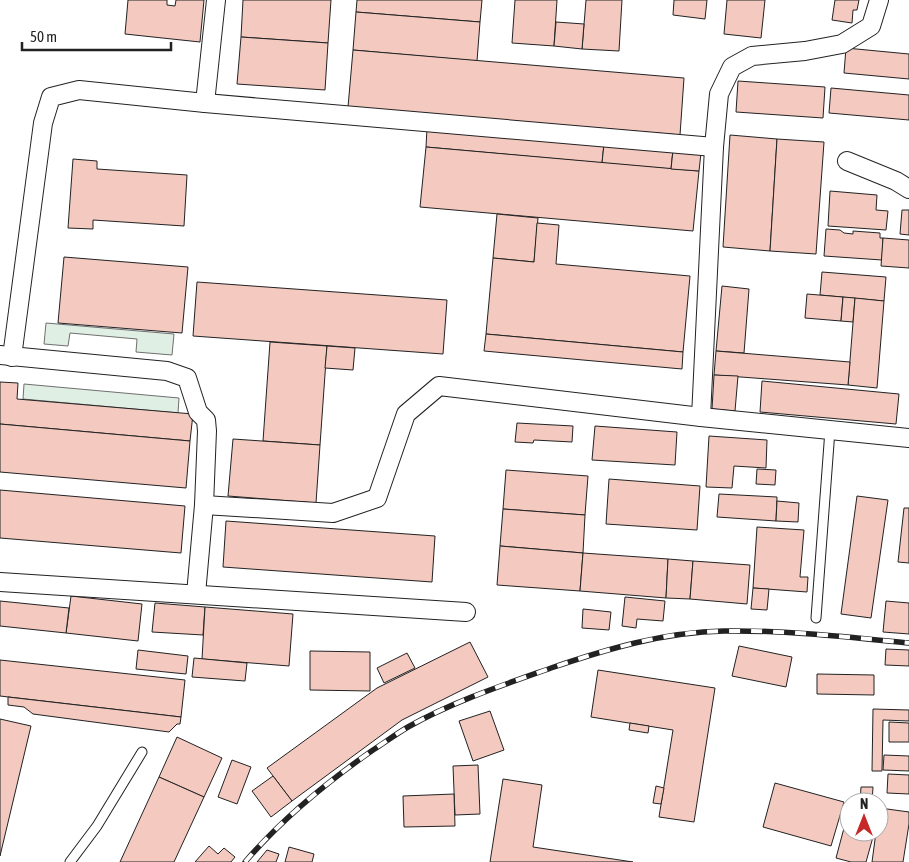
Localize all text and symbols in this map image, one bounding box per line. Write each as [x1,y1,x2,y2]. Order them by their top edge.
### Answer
scale bar [22,20,171,52]
text: 50 m [30,28,57,45]
north arrow [839,792,889,842]
text: N [860,796,868,812]

